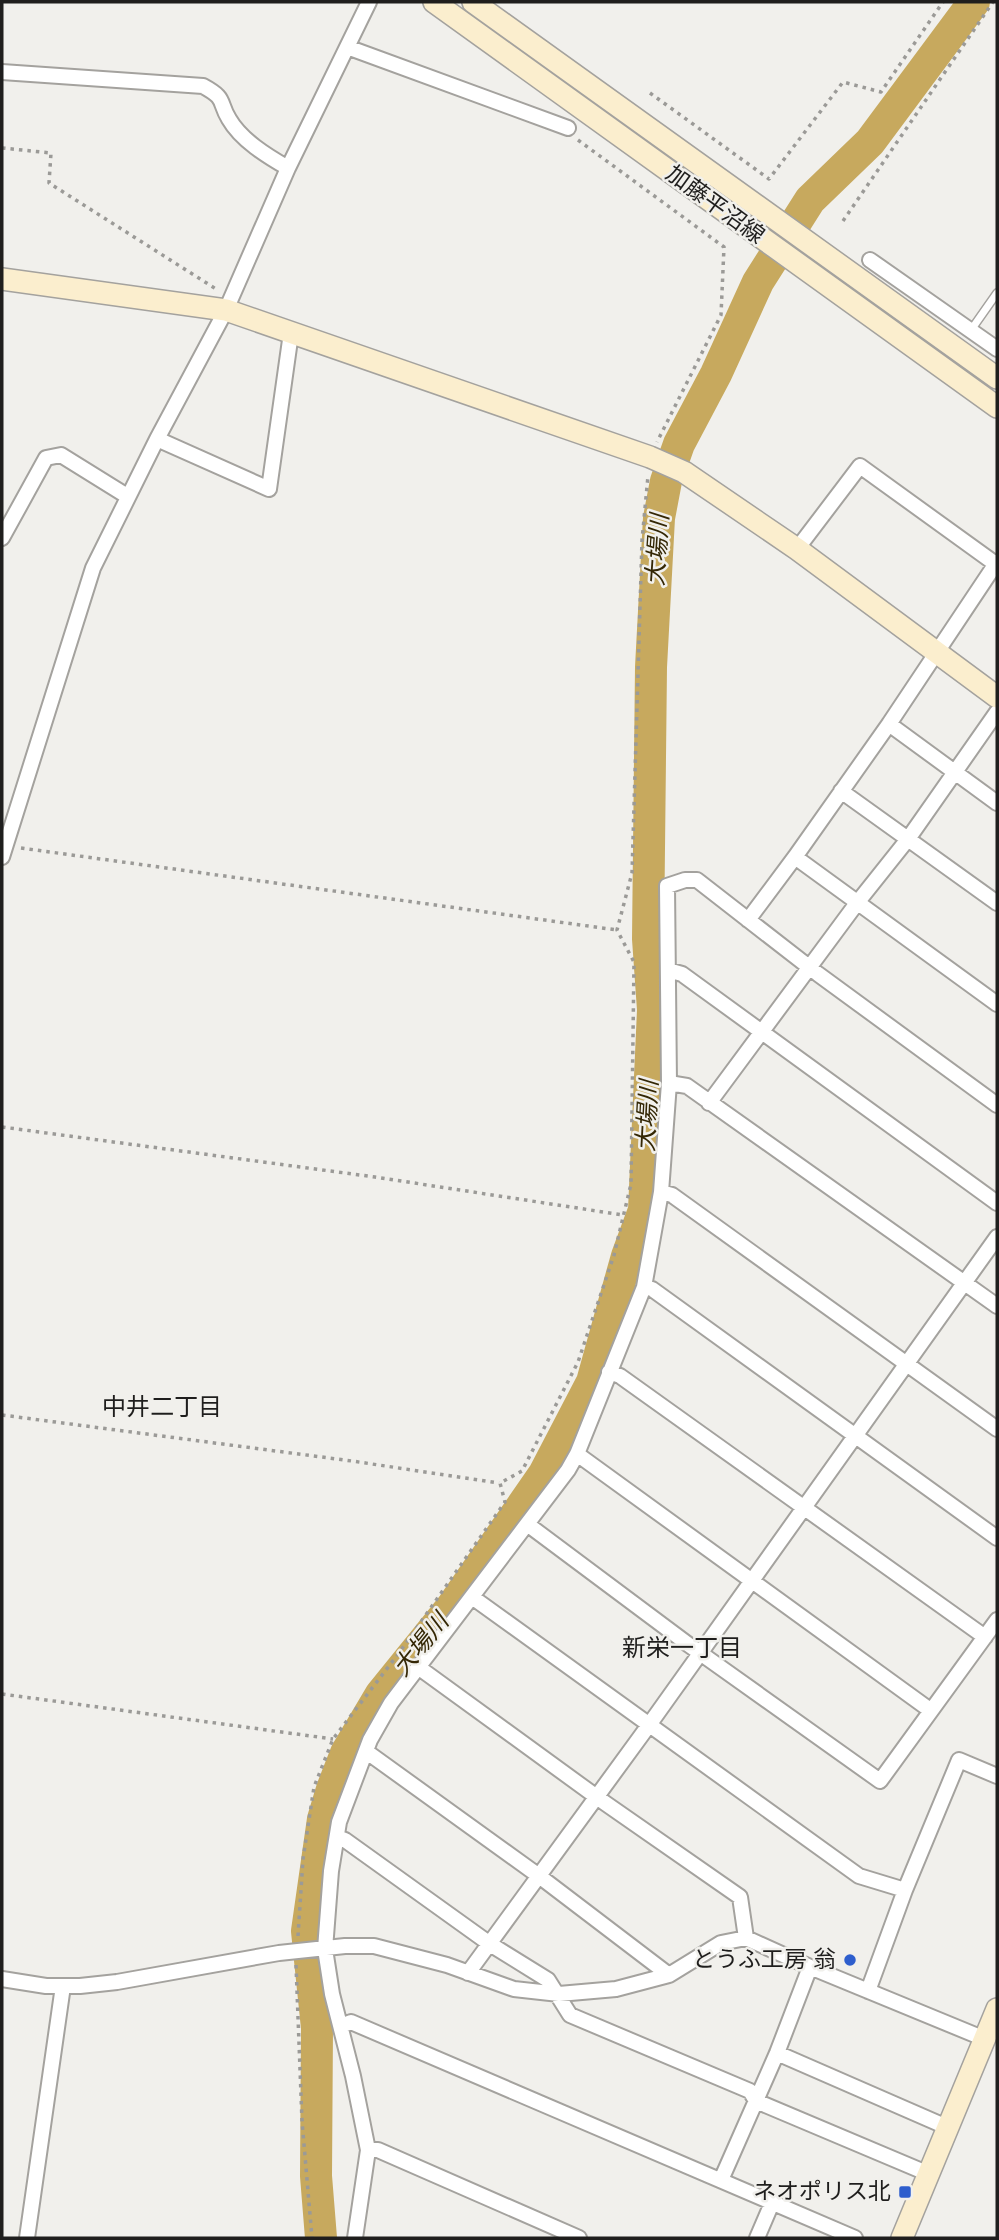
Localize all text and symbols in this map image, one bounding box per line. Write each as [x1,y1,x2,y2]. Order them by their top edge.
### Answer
street label: 加藤平沼線 [660,160,770,250]
water label: 大場川 [641,510,675,587]
water label: 大場川 [632,1076,665,1153]
district label: 中井二丁目 [102,1393,222,1422]
water label: 大場川 [387,1606,457,1682]
district label: 新栄一丁目 [622,1634,742,1663]
place label: とうふ工房 翁 [692,1946,836,1974]
marker: とうふ工房 翁 [842,1952,858,1968]
place label: ネオポリス北 [753,2178,891,2206]
marker: ネオポリス北 [897,2184,913,2200]

